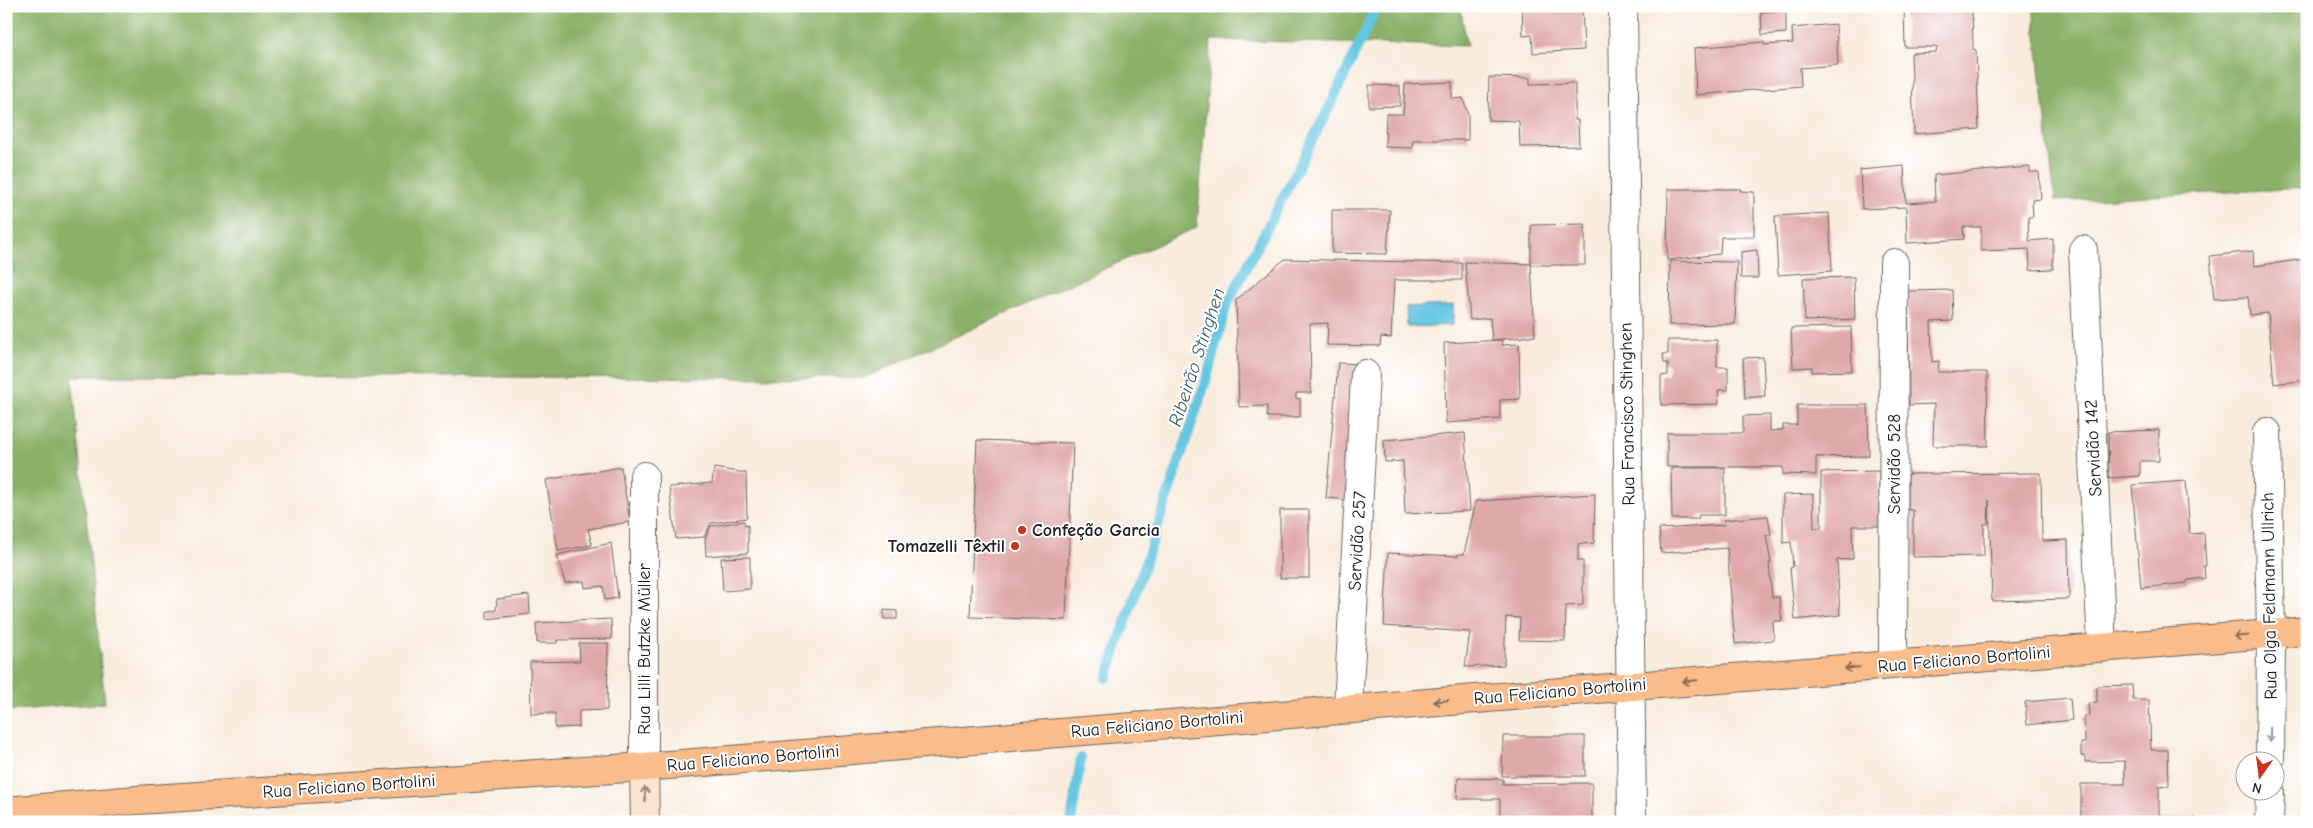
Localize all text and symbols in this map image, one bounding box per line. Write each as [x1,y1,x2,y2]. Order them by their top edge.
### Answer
water label: Ribeirão Stinghen [1164,285,1230,429]
street label: Rua Francisco Stinghen [1615,322,1640,506]
street label: Servidão 142 [2080,399,2107,497]
street label: Servidão 528 [1884,414,1905,514]
street label: Servidão 257 [1344,490,1371,591]
street label: Rua Olga Feldmann Ullrich [2257,492,2282,700]
place label: Confeção Garcia [1032,520,1160,541]
marker: Confeção Garcia [1016,524,1028,536]
place label: Tomazelli Têxtil [888,536,1005,557]
marker: Tomazelli Têxtil [1009,540,1021,552]
street label: Rua Lilli Butzke Müller [634,562,655,735]
one-way arrow [2233,632,2249,641]
street label: Rua Feliciano Bortolini [1877,641,2051,678]
one-way arrow [1844,663,1860,673]
street label: Rua Feliciano Bortolini [1473,673,1647,710]
one-way arrow [1682,676,1698,686]
one-way arrow [1433,696,1449,705]
street label: Rua Feliciano Bortolini [1070,706,1244,743]
one-way arrow [2265,726,2275,743]
street label: Rua Feliciano Bortolini [666,740,840,777]
north arrow [2236,750,2286,800]
street label: Rua Feliciano Bortolini [262,770,436,803]
text: N [2250,779,2263,797]
one-way arrow [640,787,650,803]

